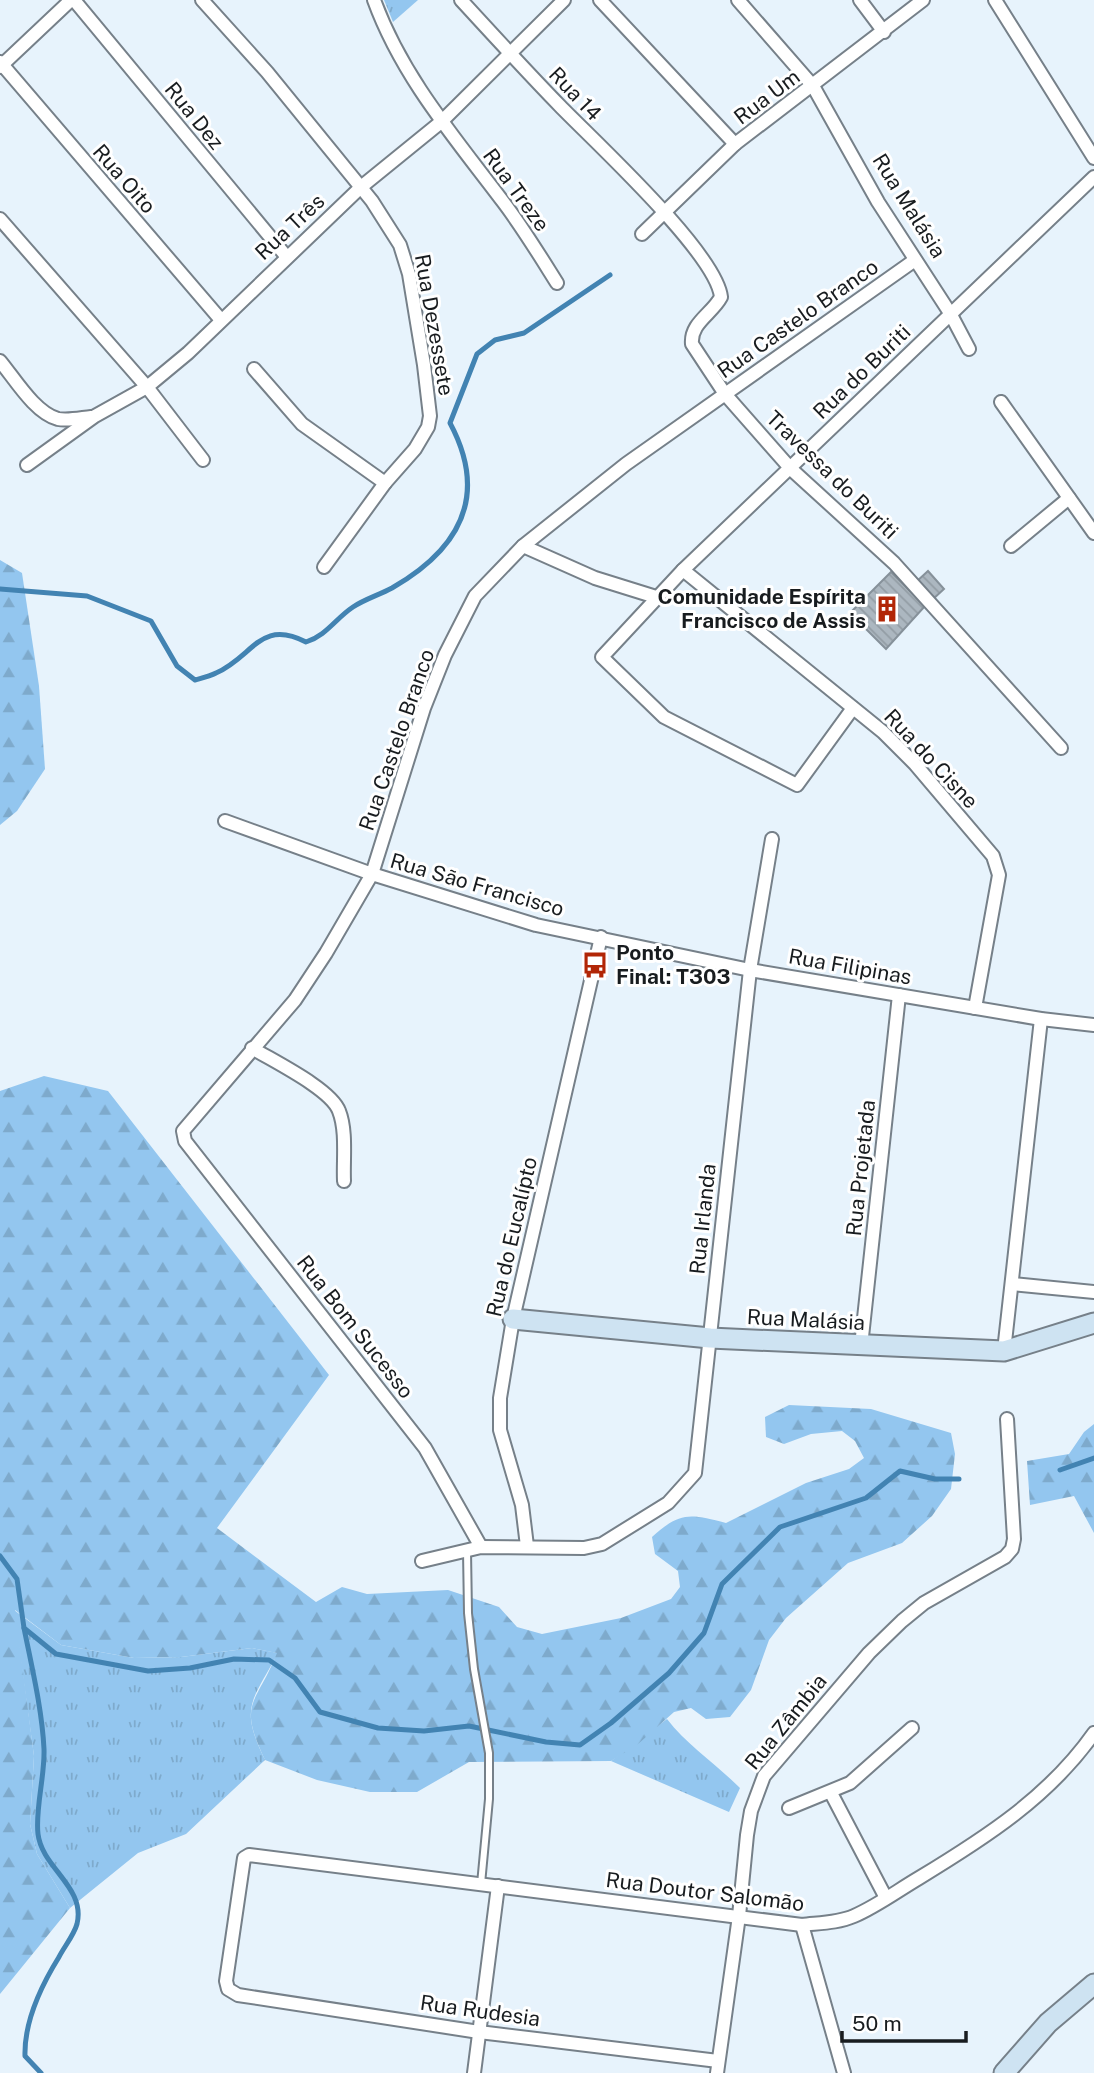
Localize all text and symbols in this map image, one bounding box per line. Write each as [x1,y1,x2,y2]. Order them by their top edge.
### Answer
street label: Rua 14 [544,62,607,126]
street label: Rua Um [729,64,805,129]
street label: Rua Dez [160,77,229,154]
street label: Rua Oito [88,139,161,218]
street label: Rua Treze [478,143,555,236]
street label: Rua Malásia [867,149,951,263]
street label: Rua Três [250,188,329,265]
street label: Rua Dezessete [410,252,459,398]
street label: Rua Castelo Branco [713,254,883,383]
street label: Rua do Buriti [808,319,915,424]
street label: Travessa do Buriti [761,405,903,544]
place label: Comunidade Espírita Francisco de Assis [658,584,866,633]
building icon: Comunidade Espírita Francisco de Assis [872,594,902,624]
street label: Rua Castelo Branco [354,646,439,834]
street label: Rua do Cisne [879,704,984,813]
street label: Rua São Francisco [387,848,567,921]
place label: Ponto Final: T303 [616,940,730,989]
street label: Rua Filipinas [787,943,914,990]
bus stop icon: Ponto Final: T303 [580,950,610,980]
street label: Rua Projetada [841,1099,880,1237]
street label: Rua do Eucalípto [481,1155,542,1319]
street label: Rua Irlanda [684,1162,721,1276]
street label: Rua Bom Sucesso [292,1250,419,1403]
street label: Rua Malásia [746,1304,866,1335]
street label: Rua Zâmbia [740,1669,832,1774]
street label: Rua Doutor Salomão [605,1867,806,1916]
street label: Rua Rudesia [418,1990,542,2031]
scale bar [842,2000,966,2044]
text: 50 m [852,2011,902,2036]

